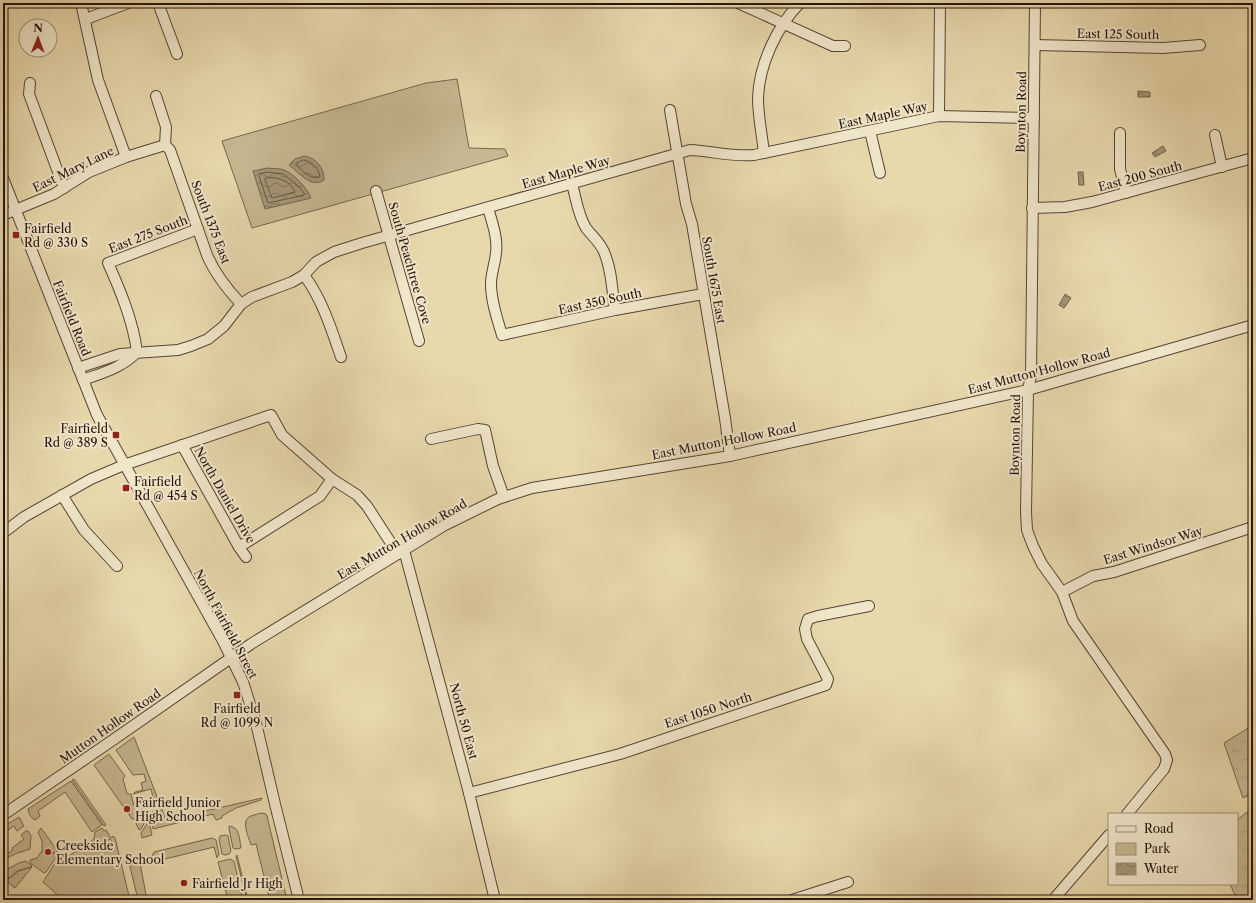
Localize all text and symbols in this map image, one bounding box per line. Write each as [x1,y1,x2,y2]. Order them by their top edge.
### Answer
north arrow [18,18,58,58]
text: N [33,21,44,35]
street label: East 125 South [1077,26,1160,42]
street label: Boynton Road [1013,70,1029,153]
street label: East Maple Way [837,98,929,132]
street label: East Mary Lane [30,143,116,195]
street label: East Maple Way [520,152,612,192]
street label: East 200 South [1096,157,1184,194]
street label: South 1375 East [188,178,234,267]
street label: South Peachtree Cove [385,200,435,326]
street label: East 275 South [106,212,190,256]
place label: Fairfield Rd @ 330 S [24,221,88,250]
marker: Fairfield Rd @ 330 S [11,230,21,240]
street label: South 1675 East [699,235,729,326]
street label: Fairfield Road [50,278,94,359]
street label: East 350 South [557,285,644,317]
street label: East Mutton Hollow Road [966,345,1113,397]
street label: Boynton Road [1007,393,1023,476]
street label: East Mutton Hollow Road [650,419,798,462]
place label: Fairfield Rd @ 389 S [44,421,109,450]
marker: Fairfield Rd @ 389 S [111,430,121,440]
street label: North Daniel Drive [191,444,259,546]
place label: Fairfield Rd @ 454 S [134,474,198,503]
marker: Fairfield Rd @ 454 S [121,483,131,493]
street label: East Mutton Hollow Road [335,495,470,582]
street label: East Windsor Way [1101,523,1205,567]
street label: North Fairfield Street [191,567,262,682]
street label: North 50 East [447,681,482,761]
street label: Mutton Hollow Road [57,685,164,766]
street label: East 1050 North [662,689,754,731]
marker: Fairfield Rd @ 1099 N [232,690,242,700]
place label: Fairfield Rd @ 1099 N [201,701,273,730]
place label: Fairfield Junior High School [135,795,221,824]
marker: Fairfield Junior High School [122,804,132,814]
legend [1108,813,1238,885]
text: Road [1144,821,1174,836]
place label: Creekside Elementary School [56,838,165,867]
text: Park [1144,841,1171,856]
marker: Creekside Elementary School [43,847,53,857]
text: Water [1143,861,1178,876]
place label: Fairfield Jr High [192,876,283,891]
marker: Fairfield Jr High [179,878,189,888]

